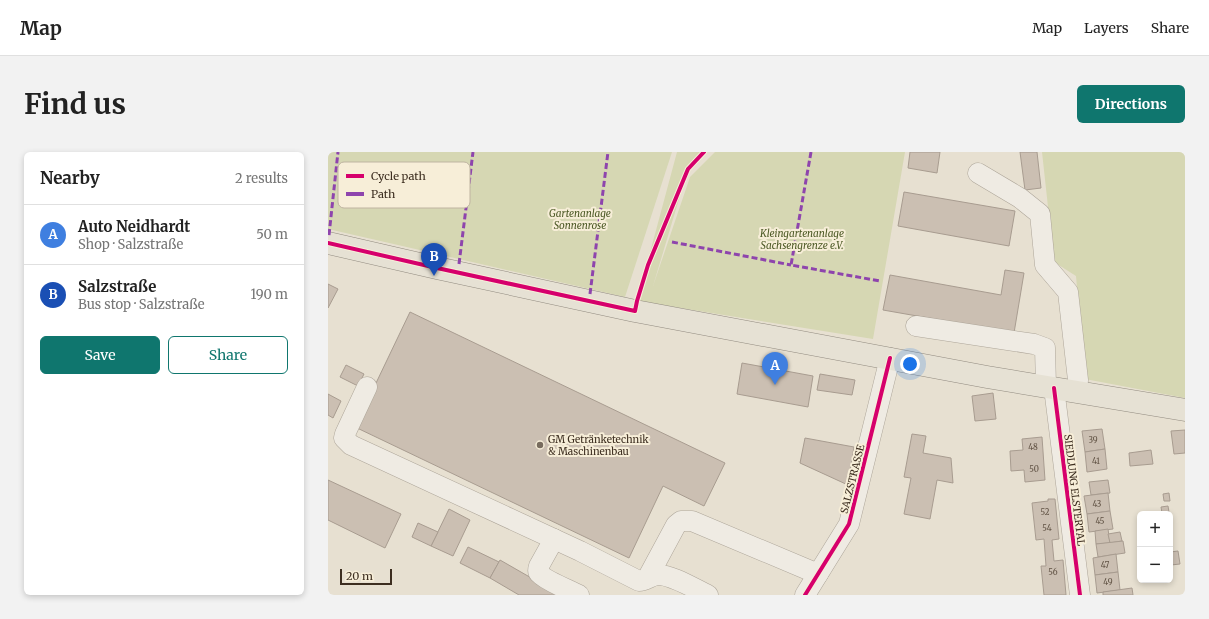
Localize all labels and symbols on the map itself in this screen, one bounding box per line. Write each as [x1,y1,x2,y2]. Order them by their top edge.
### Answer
legend [338,162,470,208]
text: Cycle path [371,169,426,183]
text: Path [371,187,396,201]
park label: Gartenanlage Sonnenrose [549,207,611,232]
park label: Kleingartenanlage Sachsengrenze e.V. [759,227,844,252]
pin: B [421,243,447,276]
pin: A [762,352,788,385]
your location [900,354,920,374]
place label: GM Getränketechnik & Maschinenbau [548,433,649,458]
street label: SIEDLUNG ELSTERTAL [1061,434,1088,547]
house number: 39 [1088,435,1098,445]
marker: GM Getränketechnik & Maschinenbau [535,440,545,450]
house number: 48 [1028,442,1038,452]
street label: SALZSTRASSE [838,443,867,515]
house number: 41 [1092,456,1100,466]
house number: 50 [1029,464,1039,474]
house number: 43 [1093,499,1102,509]
house number: 52 [1040,507,1050,517]
house number: 45 [1096,516,1105,526]
house number: 54 [1042,523,1052,533]
house number: 47 [1101,560,1110,570]
scale bar [340,567,392,586]
house number: 56 [1048,567,1058,577]
house number: 49 [1103,577,1113,587]

